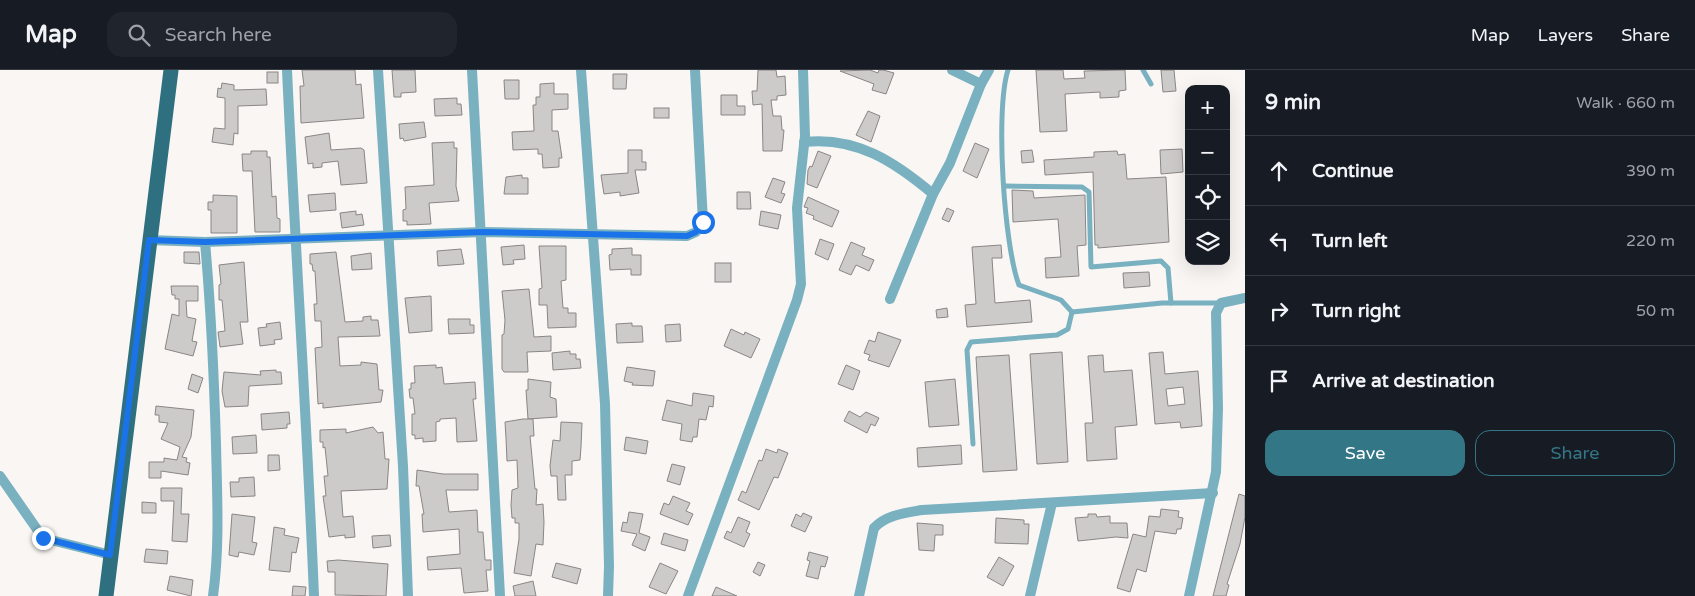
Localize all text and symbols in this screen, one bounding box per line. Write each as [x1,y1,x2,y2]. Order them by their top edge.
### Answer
search box [107,12,457,57]
text: Map [25,20,77,49]
icon: search [125,21,153,49]
text: Search here [165,24,272,46]
text: Map [1471,24,1510,46]
text: Layers [1538,24,1593,46]
text: Share [1621,24,1670,46]
map controls [1185,85,1230,265]
button: + [1185,85,1230,130]
text: 9 min [1265,90,1321,115]
text: Walk · 660 m [1576,93,1675,113]
button: − [1185,130,1230,175]
icon: ahead [1265,157,1293,185]
text: Continue [1312,160,1394,182]
text: 390 m [1626,161,1675,181]
button: locate [1185,175,1230,220]
route start [692,211,715,234]
button: layers [1185,220,1230,265]
icon: left [1265,227,1293,255]
text: Turn left [1312,230,1388,252]
text: 220 m [1626,231,1675,251]
icon: right [1265,297,1293,325]
text: Turn right [1312,300,1400,322]
text: 50 m [1636,301,1675,321]
icon: arrive [1265,367,1293,395]
text: Arrive at destination [1312,370,1495,392]
button: Save [1265,430,1465,476]
button: Share [1475,430,1675,476]
route end [32,527,55,550]

